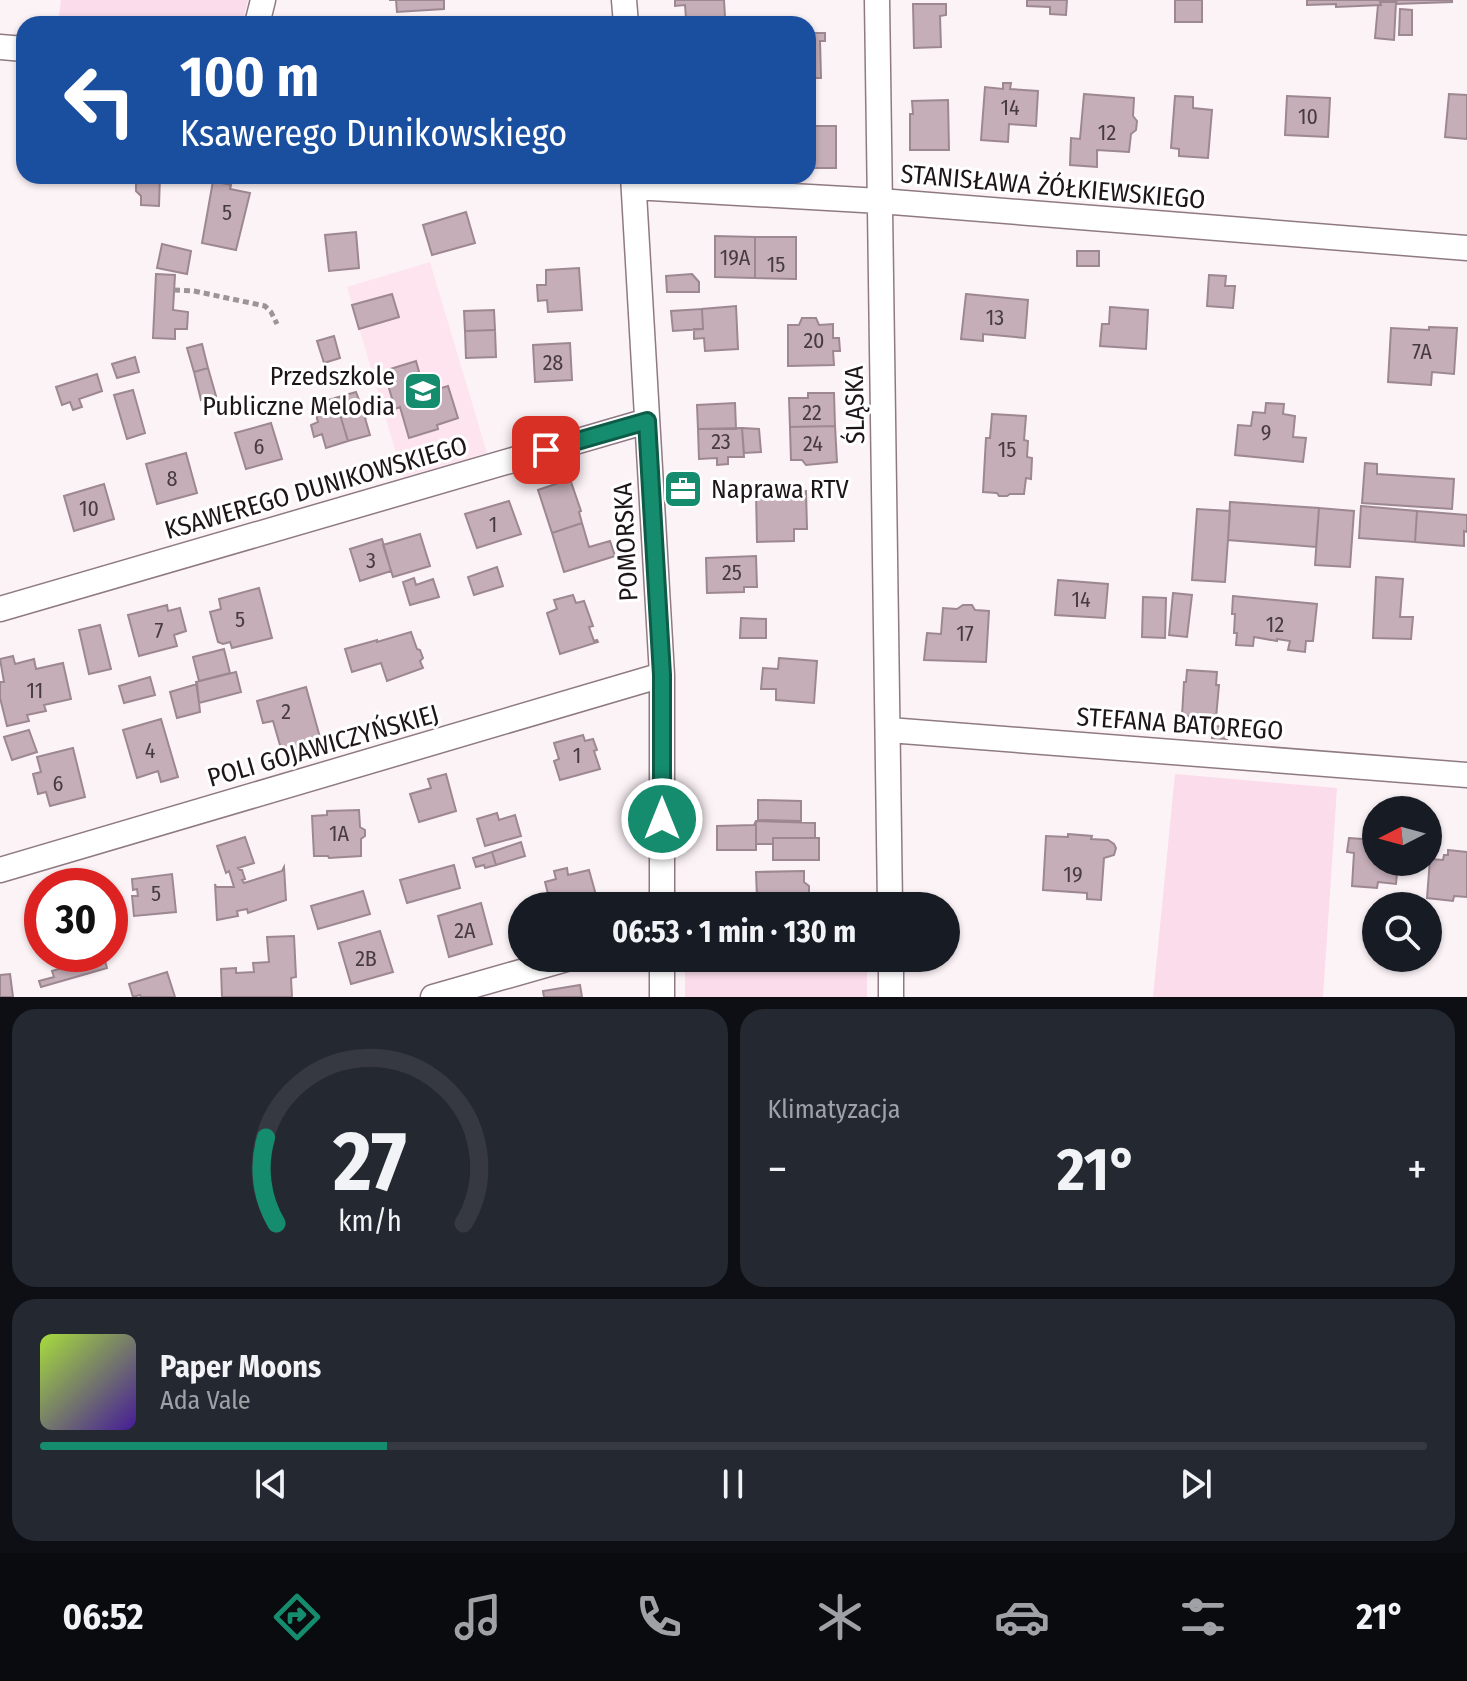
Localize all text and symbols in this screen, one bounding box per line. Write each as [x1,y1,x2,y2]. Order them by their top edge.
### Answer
text: 100 m [180,44,319,111]
icon: left [48,48,152,152]
house number: 14 [1000,94,1020,121]
house number: 10 [1298,103,1318,130]
text: Ksawerego Dunikowskiego [180,112,567,156]
house number: 12 [1098,119,1116,146]
street label: STANISŁAWA ŻÓŁKIEWSKIEGO [899,158,1207,216]
house number: 5 [222,199,232,226]
house number: 19A [720,244,751,271]
house number: 15 [767,251,785,278]
house number: 13 [986,304,1004,331]
house number: 20 [803,327,825,354]
house number: 7A [1412,338,1432,365]
house number: 28 [543,349,563,376]
place label: Przedszkole Publiczne Melodia [202,361,395,422]
street label: ŚLĄSKA [839,365,871,444]
school or university icon: Przedszkole Publiczne Melodia [402,370,444,412]
house number: 22 [802,399,822,426]
pin [512,416,580,484]
house number: 9 [1261,419,1271,446]
icon: arrive [524,428,568,472]
house number: 23 [711,428,731,455]
street label: KSAWEREGO DUNIKOWSKIEGO [161,430,471,546]
house number: 24 [803,430,823,457]
house number: 6 [254,433,265,460]
house number: 15 [998,436,1016,463]
house number: 8 [166,465,178,492]
office icon: Naprawa RTV [662,468,704,510]
place label: Naprawa RTV [711,474,849,505]
street label: POMORSKA [607,482,645,602]
house number: 10 [79,495,99,522]
house number: 1 [489,511,497,538]
house number: 3 [366,547,376,574]
house number: 25 [722,559,742,586]
house number: 14 [1071,586,1091,613]
house number: 5 [235,606,245,633]
house number: 12 [1266,611,1284,638]
house number: 7 [155,617,164,644]
house number: 17 [956,620,974,647]
house number: 11 [27,677,43,704]
street label: POLI GOJAWICZYŃSKIEJ [204,697,442,794]
house number: 2 [281,698,291,725]
street label: STEFANA BATOREGO [1076,701,1284,747]
house number: 4 [145,737,156,764]
house number: 1 [573,742,581,769]
house number: 6 [53,770,64,797]
position arrow [620,777,704,861]
north arrow [1362,796,1442,876]
map controls [1362,796,1442,972]
house number: 1A [329,820,350,847]
house number: 19 [1063,861,1083,888]
speed limit sign: 30 [24,868,128,972]
house number: 5 [151,880,161,907]
button: search [1362,892,1442,972]
text: 06:53 · 1 min · 130 m [612,914,856,950]
house number: 2A [454,917,476,944]
house number: 2B [355,945,377,972]
text: Klimatyzacja [768,1094,901,1125]
text: 27 [332,1112,407,1212]
text: 21° [1057,1134,1137,1206]
text: − [768,1143,787,1196]
text: + [1407,1143,1427,1196]
text: km/h [338,1204,402,1239]
text: Paper Moons [160,1349,321,1385]
text: Ada Vale [160,1385,251,1416]
icon: previous [249,1462,293,1506]
icon: pause [711,1462,755,1506]
icon: next [1174,1462,1218,1506]
icon: directions [269,1589,325,1645]
icon: music [450,1589,506,1645]
icon: phone [631,1589,687,1645]
icon: climate [812,1589,868,1645]
icon: car [994,1589,1050,1645]
icon: filters [1175,1589,1231,1645]
text: 06:52 [63,1595,144,1639]
text: 21° [1356,1595,1404,1639]

